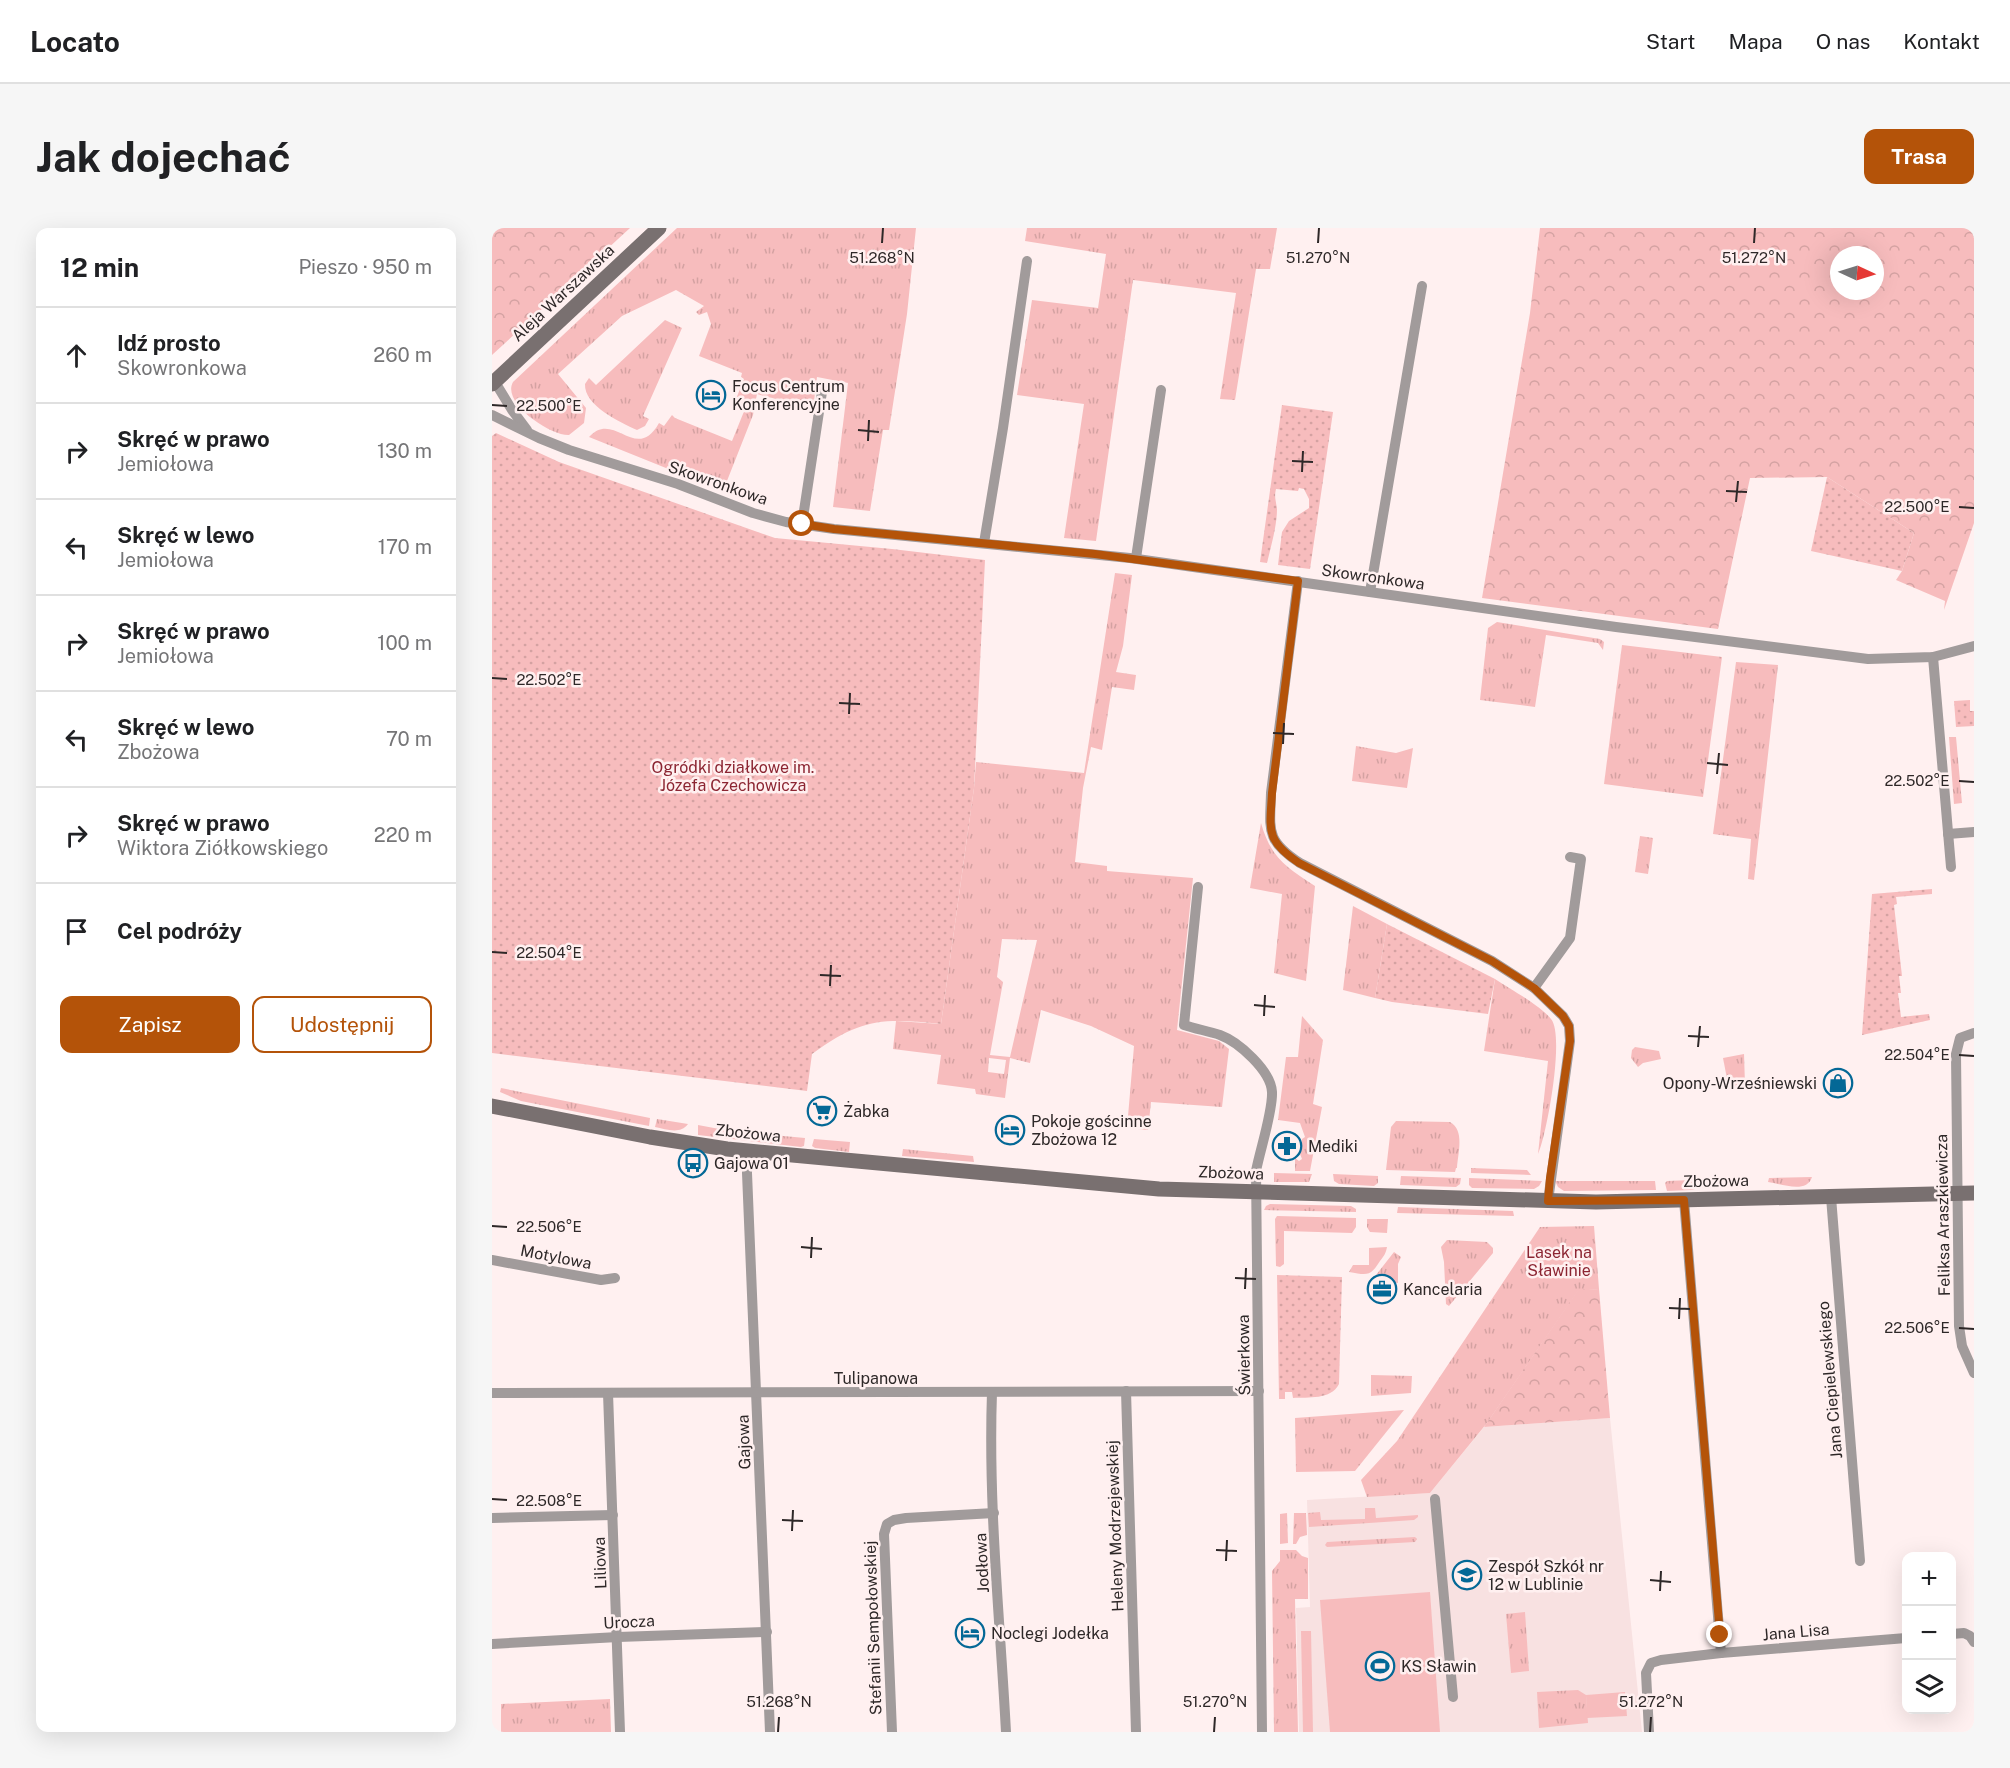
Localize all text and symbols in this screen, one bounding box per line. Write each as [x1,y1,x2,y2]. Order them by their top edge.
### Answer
text: Locato [30,25,120,58]
text: Start [1646,29,1696,54]
text: Mapa [1729,29,1783,54]
text: O nas [1816,29,1870,54]
text: Kontakt [1903,29,1980,54]
button: Trasa [1864,129,1974,184]
text: Jak dojechać [36,132,291,181]
street label: Aleja Warszawska [508,241,618,345]
north arrow [1830,246,1884,300]
text: 51.268°N [849,249,915,266]
text: 51.270°N [1286,249,1350,266]
text: 51.272°N [1722,249,1786,266]
text: 12 min [60,252,139,283]
text: Pieszo · 950 m [298,255,432,279]
text: Idź prosto [117,330,221,356]
icon: ahead [60,339,93,372]
text: 260 m [373,343,432,367]
text: Skowronkowa [117,356,247,380]
place label: Focus Centrum Konferencyjne [732,377,845,414]
hotel icon: Focus Centrum Konferencyjne [695,379,727,411]
text: 22.500°E [516,397,582,414]
text: Skręć w prawo [117,426,270,452]
icon: right [60,435,93,468]
text: 130 m [377,439,432,463]
text: Jemiołowa [117,452,214,476]
street label: Skowronkowa [666,457,770,509]
text: 22.500°E [1884,498,1950,515]
route start [788,510,814,536]
text: Skręć w lewo [117,522,254,548]
icon: left [60,531,93,564]
text: 170 m [378,535,432,559]
text: Jemiołowa [117,548,214,572]
street label: Skowronkowa [1320,560,1426,594]
text: Skręć w prawo [117,618,270,644]
icon: right [60,627,93,660]
text: 100 m [377,631,432,655]
text: Jemiołowa [117,644,214,668]
text: 22.502°E [516,671,582,688]
text: Skręć w lewo [117,714,254,740]
icon: left [60,723,93,756]
text: 70 m [386,727,432,751]
text: Zbożowa [117,740,200,764]
park label: Ogródki działkowe im. Józefa Czechowicza [652,758,814,795]
text: 22.502°E [1884,772,1950,789]
text: Skręć w prawo [117,810,270,836]
icon: right [60,819,93,852]
text: 220 m [374,823,432,847]
text: Wiktora Ziółkowskiego [117,836,328,860]
icon: arrive [60,915,93,948]
text: Cel podróży [117,918,242,944]
text: 22.504°E [516,944,582,961]
button: Zapisz [60,996,240,1053]
button: Udostępnij [252,996,432,1053]
text: 22.504°E [1884,1046,1950,1063]
shop icon: Opony-Wrześniewski [1822,1067,1854,1099]
place label: Opony-Wrześniewski [1663,1074,1817,1093]
supermarket icon: Żabka [806,1095,838,1127]
place label: Żabka [843,1101,889,1121]
place label: Pokoje gościnne Zbożowa 12 [1031,1112,1152,1149]
hotel icon: Pokoje gościnne Zbożowa 12 [994,1114,1026,1146]
street label: Zbożowa [714,1120,782,1146]
pharmacy icon: Mediki [1271,1130,1303,1162]
street label: Feliksa Araszkiewicza [1932,1134,1954,1296]
place label: Mediki [1308,1137,1358,1156]
bus stop icon: Gajowa 01 [677,1147,709,1179]
place label: Gajowa 01 [714,1154,789,1173]
street label: Zbożowa [1198,1162,1264,1184]
street label: Zbożowa [1683,1171,1749,1191]
text: 22.506°E [516,1218,582,1235]
street label: Motylowa [519,1241,593,1273]
park label: Lasek na Sławinie [1526,1243,1592,1280]
office icon: Kancelaria [1366,1273,1398,1305]
place label: Kancelaria [1403,1280,1482,1299]
street label: Jana Ciepielewskiego [1814,1300,1846,1460]
street label: Świerkowa [1233,1314,1254,1396]
text: 22.506°E [1884,1319,1950,1336]
street label: Tulipanowa [834,1369,918,1388]
street label: Gajowa [734,1414,754,1470]
street label: Heleny Modrzejewskiej [1103,1440,1127,1612]
text: 22.508°E [516,1492,582,1509]
street label: Jodłowa [971,1532,993,1594]
street label: Liliowa [590,1537,610,1589]
street label: Stefanii Sempołowskiej [860,1540,886,1716]
map controls [1902,1552,1956,1714]
button: + [1902,1552,1956,1606]
place label: Zespół Szkół nr 12 w Lublinie [1488,1557,1604,1594]
school or university icon: Zespół Szkół nr 12 w Lublinie [1451,1559,1483,1591]
button: − [1902,1606,1956,1660]
street label: Urocza [603,1611,655,1633]
hotel icon: Noclegi Jodełka [954,1617,986,1649]
street label: Jana Lisa [1762,1620,1830,1644]
route end [1706,1621,1732,1647]
place label: Noclegi Jodełka [991,1624,1109,1643]
sports icon: KS Sławin [1364,1650,1396,1682]
place label: KS Sławin [1401,1657,1477,1676]
button: layers [1902,1660,1956,1714]
text: 51.268°N [746,1693,812,1710]
text: 51.270°N [1183,1693,1247,1710]
text: 51.272°N [1619,1693,1683,1710]

